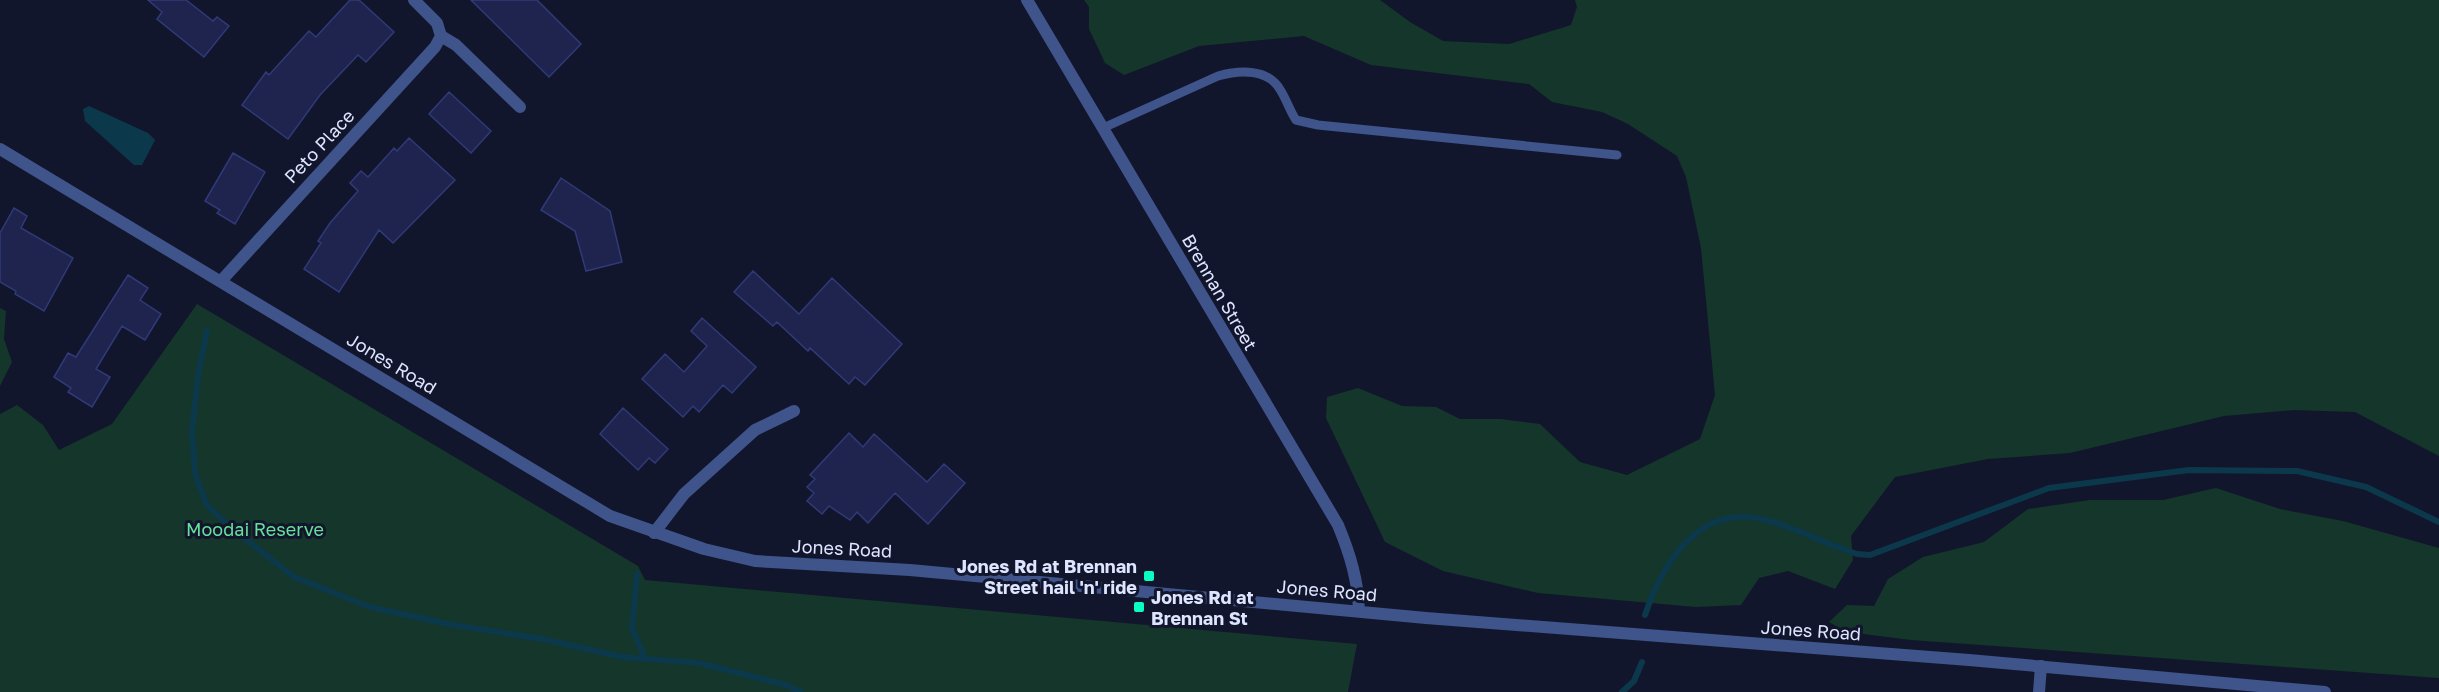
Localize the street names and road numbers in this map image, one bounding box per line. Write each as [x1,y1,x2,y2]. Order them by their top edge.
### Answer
street label: Peto Place [279,105,359,187]
street label: Brennan Street [1178,230,1262,354]
street label: Jones Road [343,328,441,398]
street label: Jones Road [791,534,893,562]
street label: Jones Road [1276,575,1378,605]
street label: Jones Road [1760,616,1862,644]

